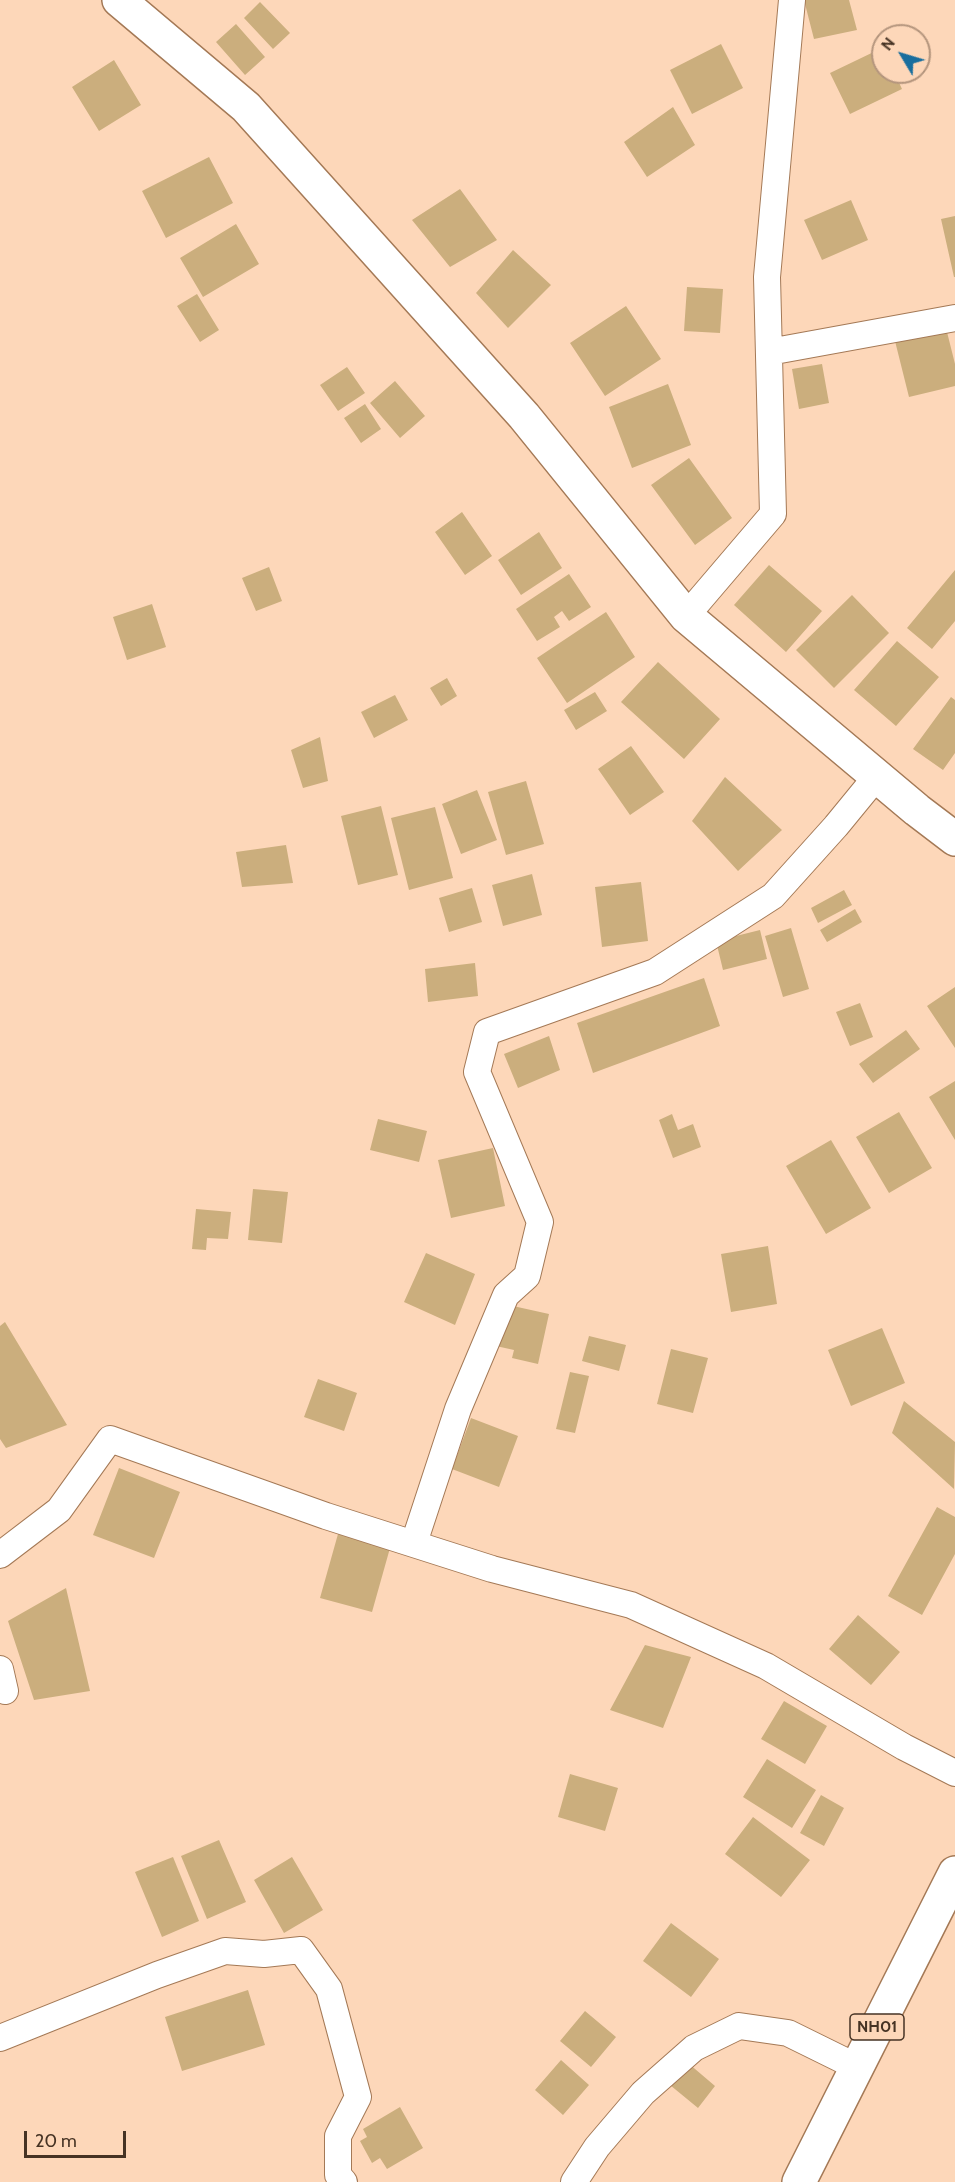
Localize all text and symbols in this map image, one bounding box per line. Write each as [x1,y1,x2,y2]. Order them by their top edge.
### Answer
north arrow [871,24,931,84]
text: N [877,34,899,54]
road number: NH01 [850,2014,904,2040]
scale bar [27,2119,129,2157]
text: 20 m [35,2130,77,2152]

